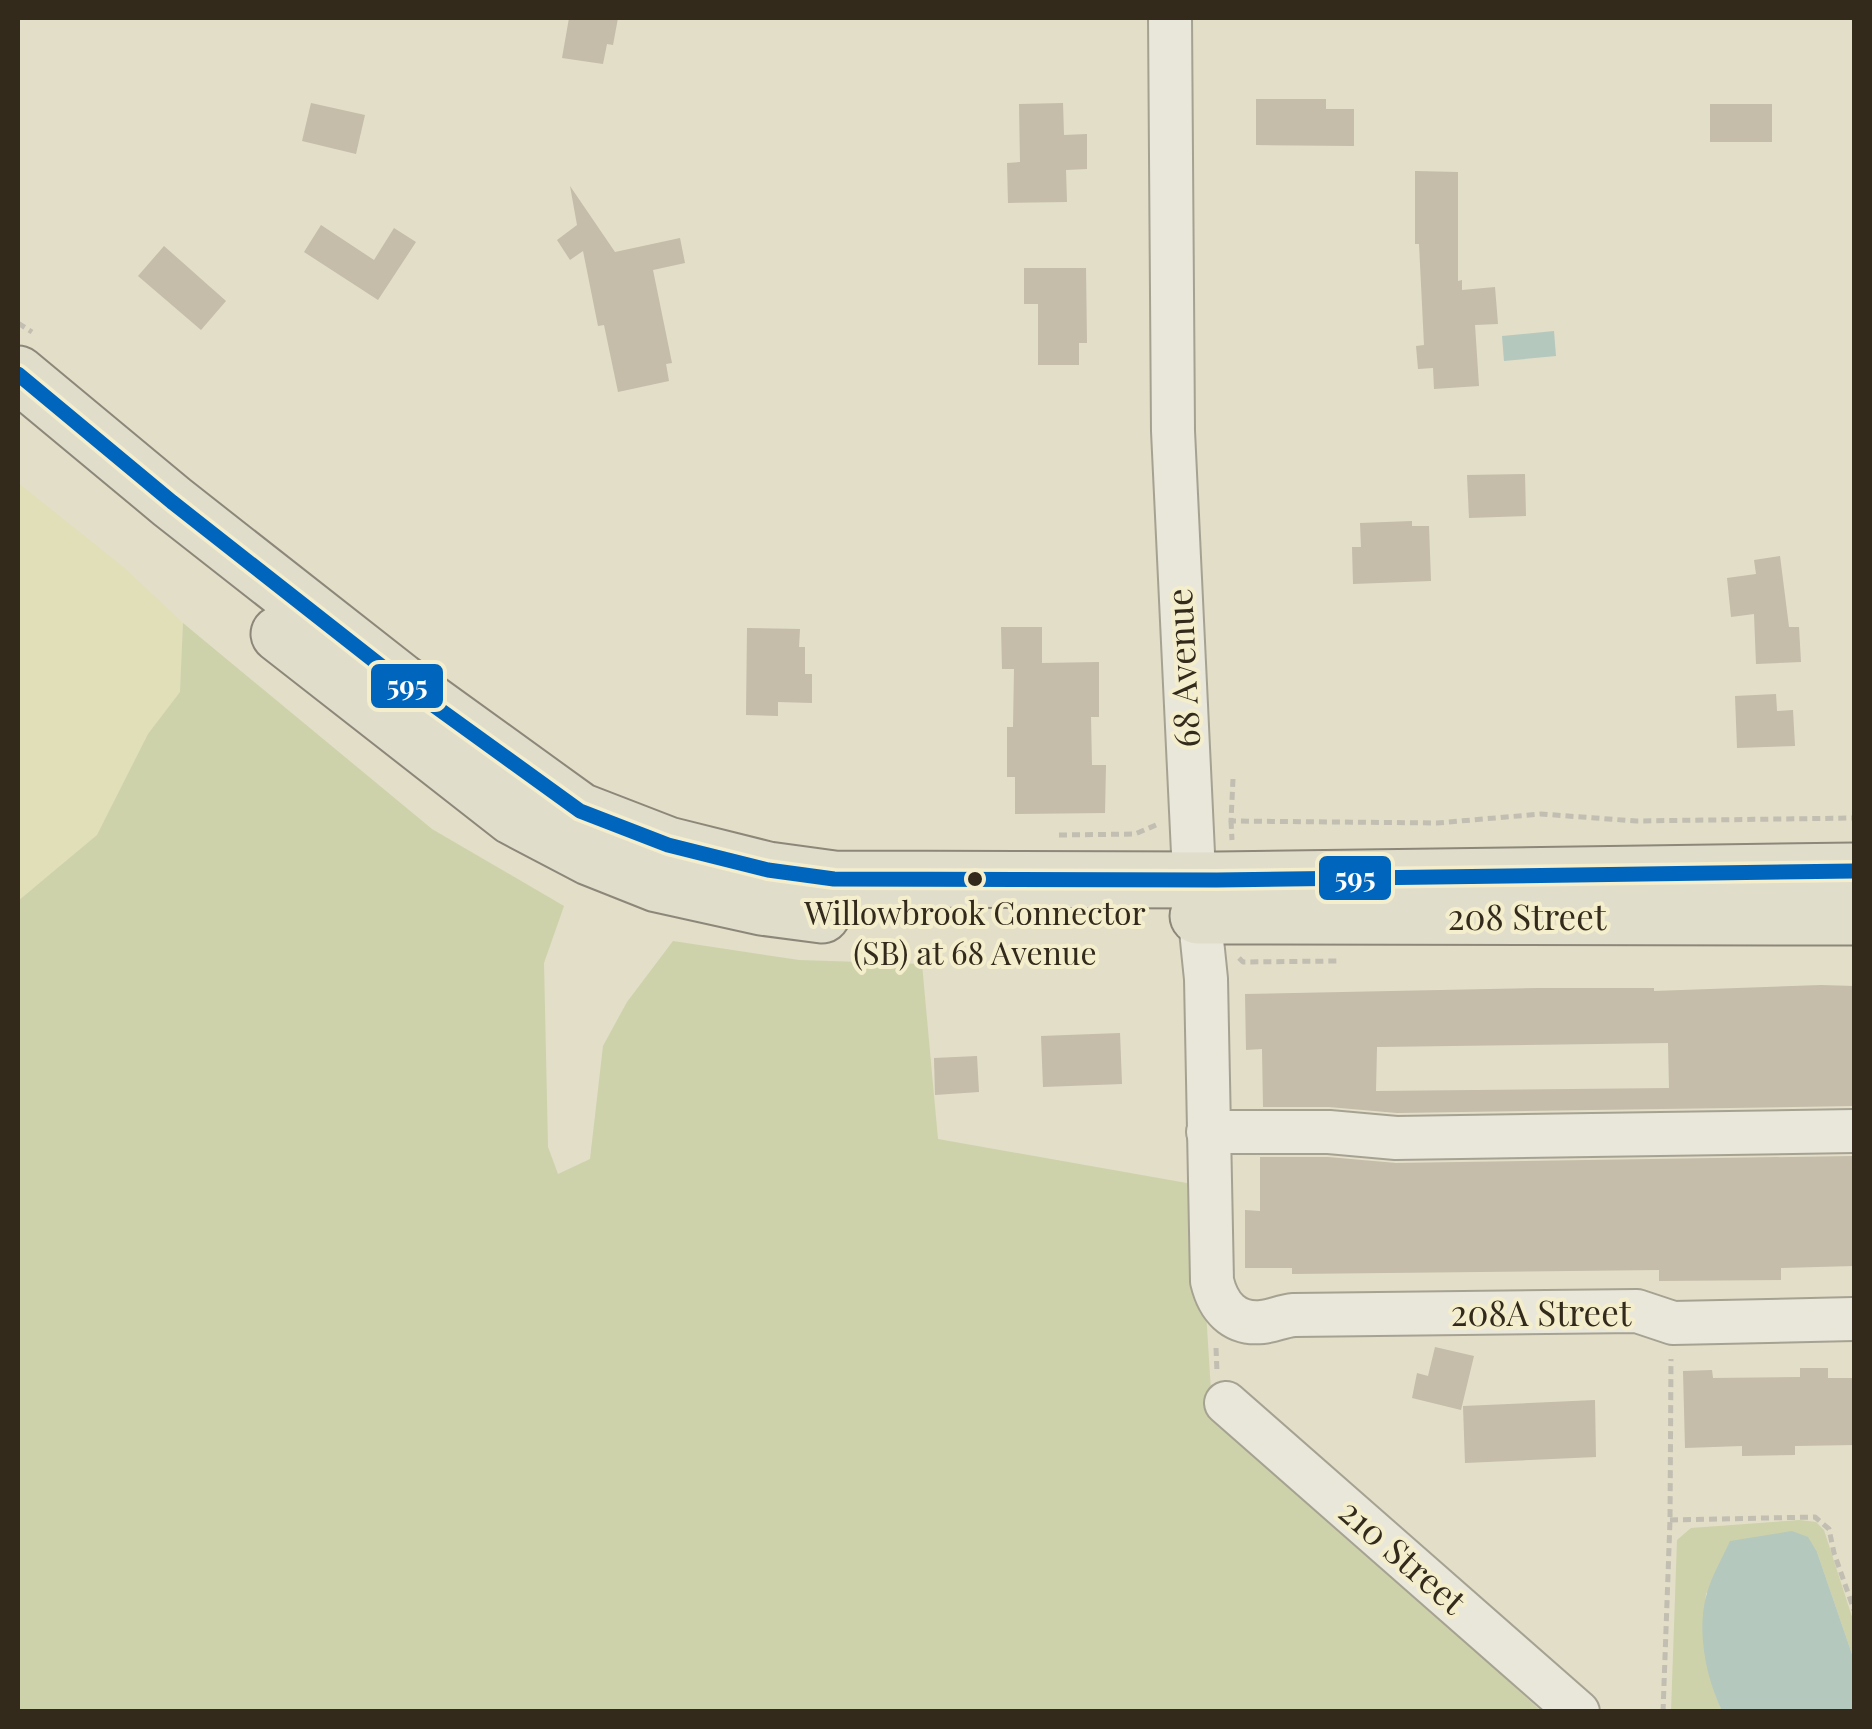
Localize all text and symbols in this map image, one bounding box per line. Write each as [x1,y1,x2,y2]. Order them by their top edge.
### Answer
street label: 68 Avenue [1154,587,1209,749]
line badge: 595 [369,662,445,710]
text: 595 [386,666,428,703]
line badge: 595 [1317,854,1393,902]
text: 595 [1334,858,1376,895]
marker: Willowbrook Connector (SB) at 68 Avenue [965,869,985,889]
place label: Willowbrook Connector (SB) at 68 Avenue [803,890,1146,973]
street label: 208 Street [1448,892,1607,939]
street label: 208A Street [1451,1288,1632,1335]
street label: 210 Street [1330,1487,1477,1624]

